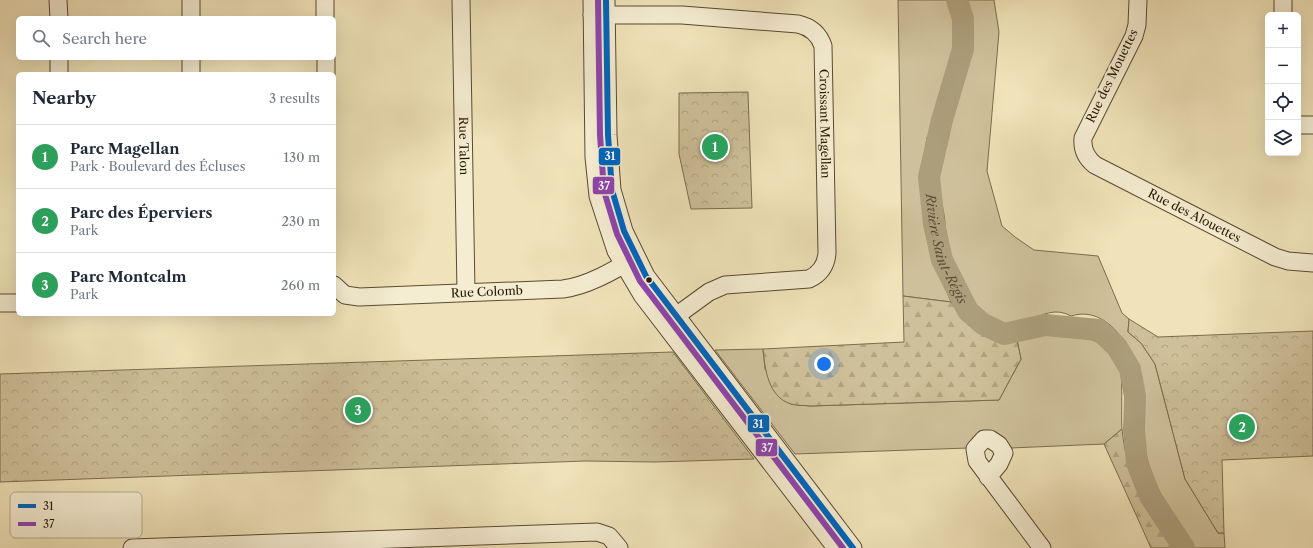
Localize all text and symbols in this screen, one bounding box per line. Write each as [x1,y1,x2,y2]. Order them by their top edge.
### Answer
map controls [1265,12,1301,156]
button: + [1265,12,1301,48]
search box [16,16,336,60]
icon: search [30,27,52,49]
street label: Rue des Mouettes [1082,27,1141,125]
text: Search here [62,29,147,48]
button: − [1265,48,1301,84]
street label: Croissant Magellan [816,69,834,179]
button: locate [1265,84,1301,120]
text: Nearby [32,88,96,108]
text: 3 results [269,90,320,106]
street label: Rue Talon [456,117,472,176]
button: layers [1265,120,1301,156]
pin: 1 [702,132,728,162]
text: Parc Magellan [70,139,179,158]
line badge: 31 [598,147,621,166]
text: 1 [42,149,48,165]
text: 130 m [284,149,320,165]
text: 31 [604,149,616,163]
text: Park · Boulevard des Écluses [70,158,245,174]
line badge: 37 [592,176,615,195]
text: 37 [598,179,610,193]
street label: Rue des Alouettes [1146,185,1244,245]
water label: Rivière Saint-Régis [923,192,971,307]
text: Parc des Éperviers [70,203,213,222]
text: 2 [41,213,49,229]
text: 230 m [282,213,320,229]
text: Park [70,222,98,238]
text: Parc Montcalm [70,267,186,286]
unlabelled marker [644,275,654,285]
text: 3 [41,277,49,293]
text: 260 m [281,277,320,293]
street label: Rue Colomb [451,283,523,300]
text: Park [70,286,98,302]
your location [814,354,834,374]
pin: 3 [345,395,371,425]
pin: 2 [1229,412,1255,442]
line badge: 31 [747,414,770,433]
text: 31 [752,417,764,431]
line badge: 37 [755,438,778,457]
text: 37 [761,441,773,455]
legend [10,492,142,538]
text: 31 [43,499,54,513]
text: 37 [43,517,55,531]

